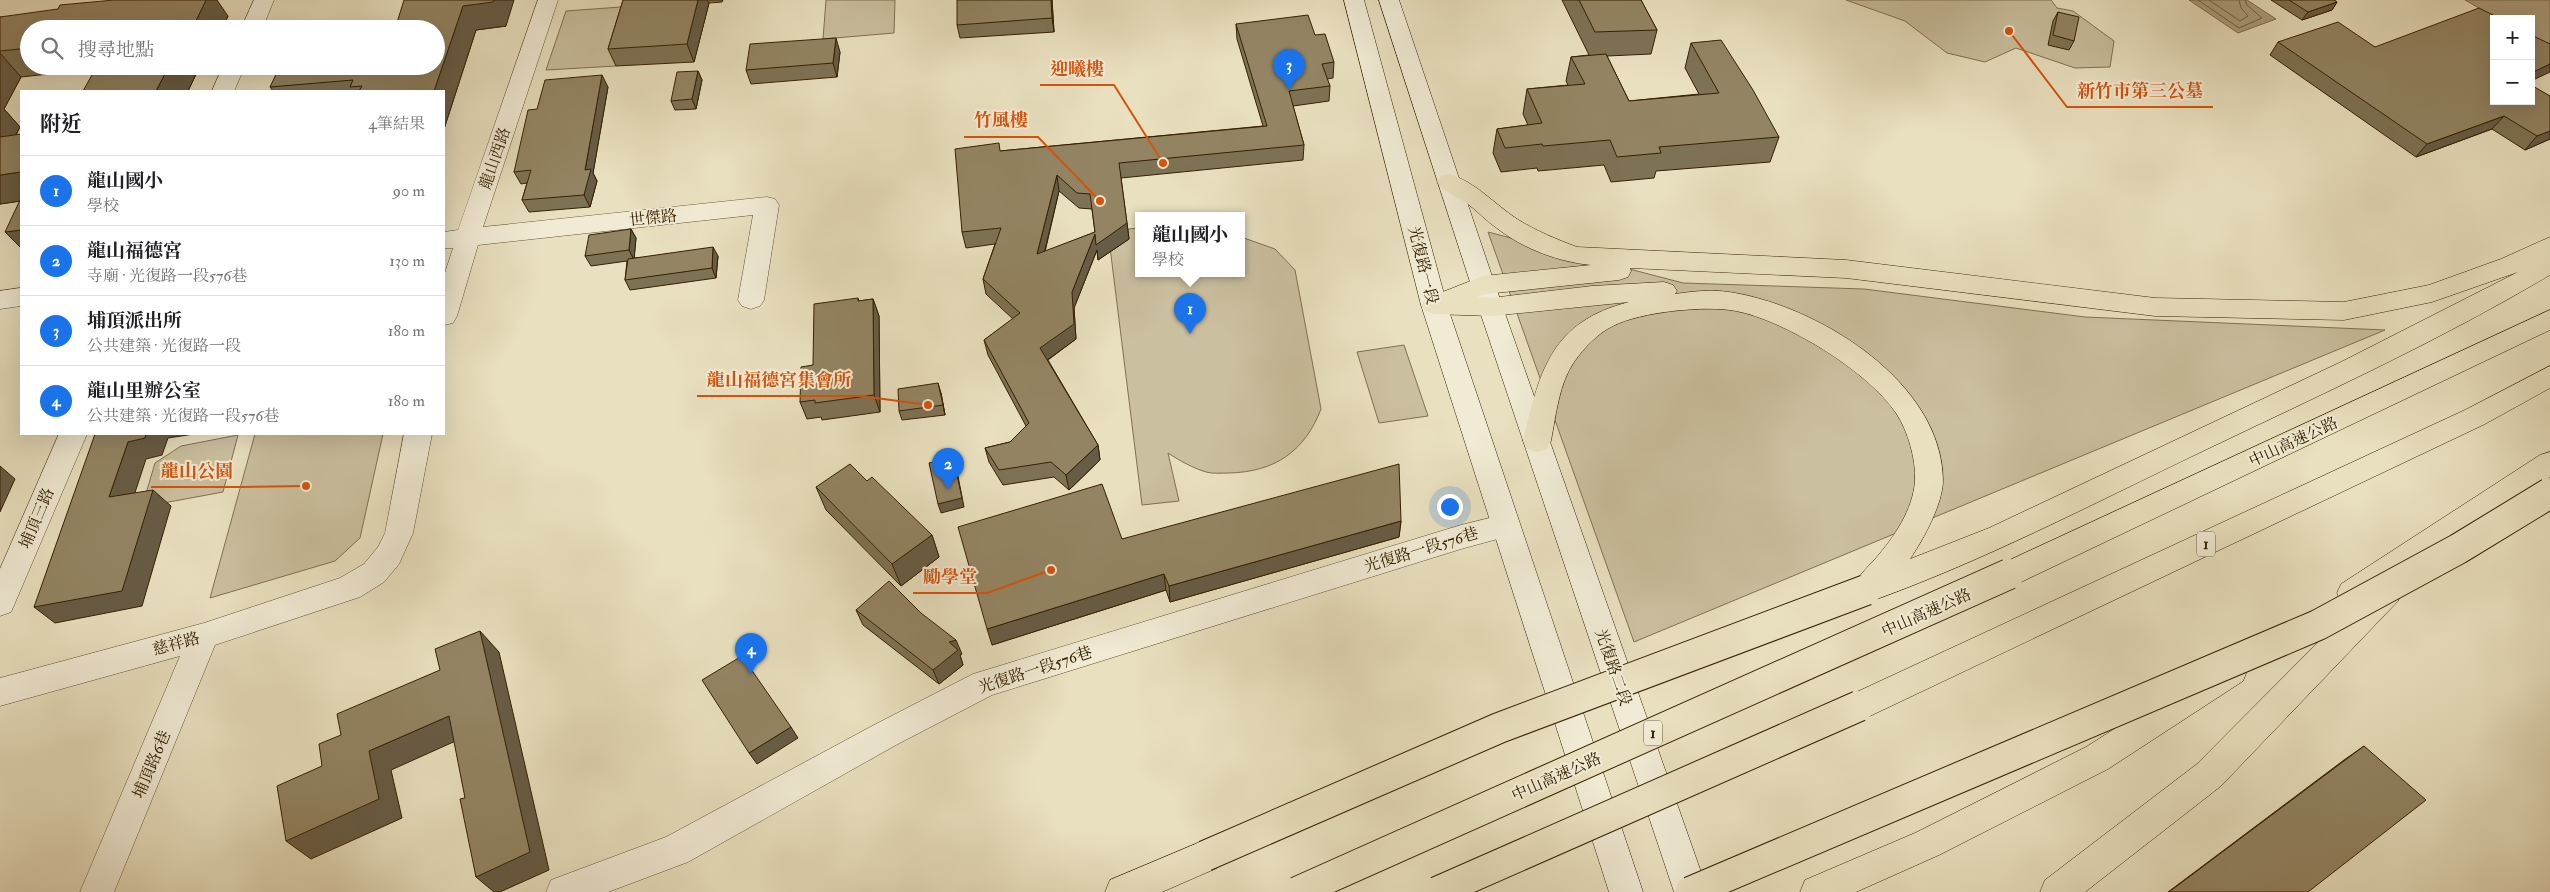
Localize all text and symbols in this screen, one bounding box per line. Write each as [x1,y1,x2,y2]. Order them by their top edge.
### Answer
map controls [2490,15,2535,105]
button: + [2490,15,2535,60]
search box [20,20,445,75]
icon: search [38,34,66,62]
text: 搜尋地點 [78,38,154,62]
pin: 3 [1273,49,1305,90]
callout: 迎曦樓 [1040,52,1114,85]
text: 迎曦樓 [1050,58,1104,81]
button: − [2490,60,2535,105]
callout: 新竹市第三公墓 [2067,74,2213,107]
text: 新竹市第三公墓 [2077,80,2203,103]
callout: 竹風樓 [964,104,1038,137]
text: 竹風樓 [974,109,1028,132]
text: 附近 [40,111,82,138]
text: 4筆結果 [368,114,425,134]
street label: 龍山西路 [475,125,515,192]
text: 龍山國小 [87,169,163,193]
text: 1 [53,181,59,201]
text: 90 m [393,181,425,201]
text: 學校 [87,196,119,216]
street label: 世傑路 [628,206,678,230]
popup [1135,212,1245,277]
text: 龍山國小 [1152,223,1228,247]
street label: 光復路一段 [1404,224,1442,306]
text: 龍山福德宮 [87,239,182,263]
text: 學校 [1152,250,1184,270]
text: 2 [52,251,60,271]
text: 130 m [389,251,425,271]
text: 寺廟 · 光復路一段576巷 [87,266,247,286]
pin: 1 [1174,293,1206,334]
text: 埔頂派出所 [87,309,182,333]
text: 3 [53,321,59,341]
text: 180 m [388,321,425,341]
text: 公共建築 · 光復路一段 [87,336,241,356]
callout: 龍山福德宮集會所 [697,363,861,396]
text: 龍山福德宮集會所 [707,369,852,392]
text: 龍山里辦公室 [87,379,201,403]
text: 4 [52,391,60,411]
text: 180 m [388,391,425,411]
text: 公共建築 · 光復路一段576巷 [87,406,279,426]
street label: 中山高速公路 [2246,413,2341,471]
pin: 2 [932,448,964,489]
callout: 龍山公園 [151,454,243,487]
text: 龍山公園 [161,460,233,483]
street label: 埔頂三路 [15,485,59,552]
your location [1437,494,1463,520]
street label: 光復路一段576巷 [1362,523,1481,577]
road number: 1 [2197,532,2215,556]
callout: 勵學堂 [913,560,987,593]
text: 勵學堂 [923,566,977,589]
street label: 中山高速公路 [1878,584,1974,642]
street label: 光復路二段 [1591,626,1636,708]
street label: 慈祥路 [150,628,202,660]
pin: 4 [735,633,767,674]
street label: 光復路一段576巷 [976,642,1095,698]
road number: 1 [1644,720,1662,746]
street label: 埔頂路6巷 [129,727,175,801]
street label: 中山高速公路 [1508,748,1604,806]

